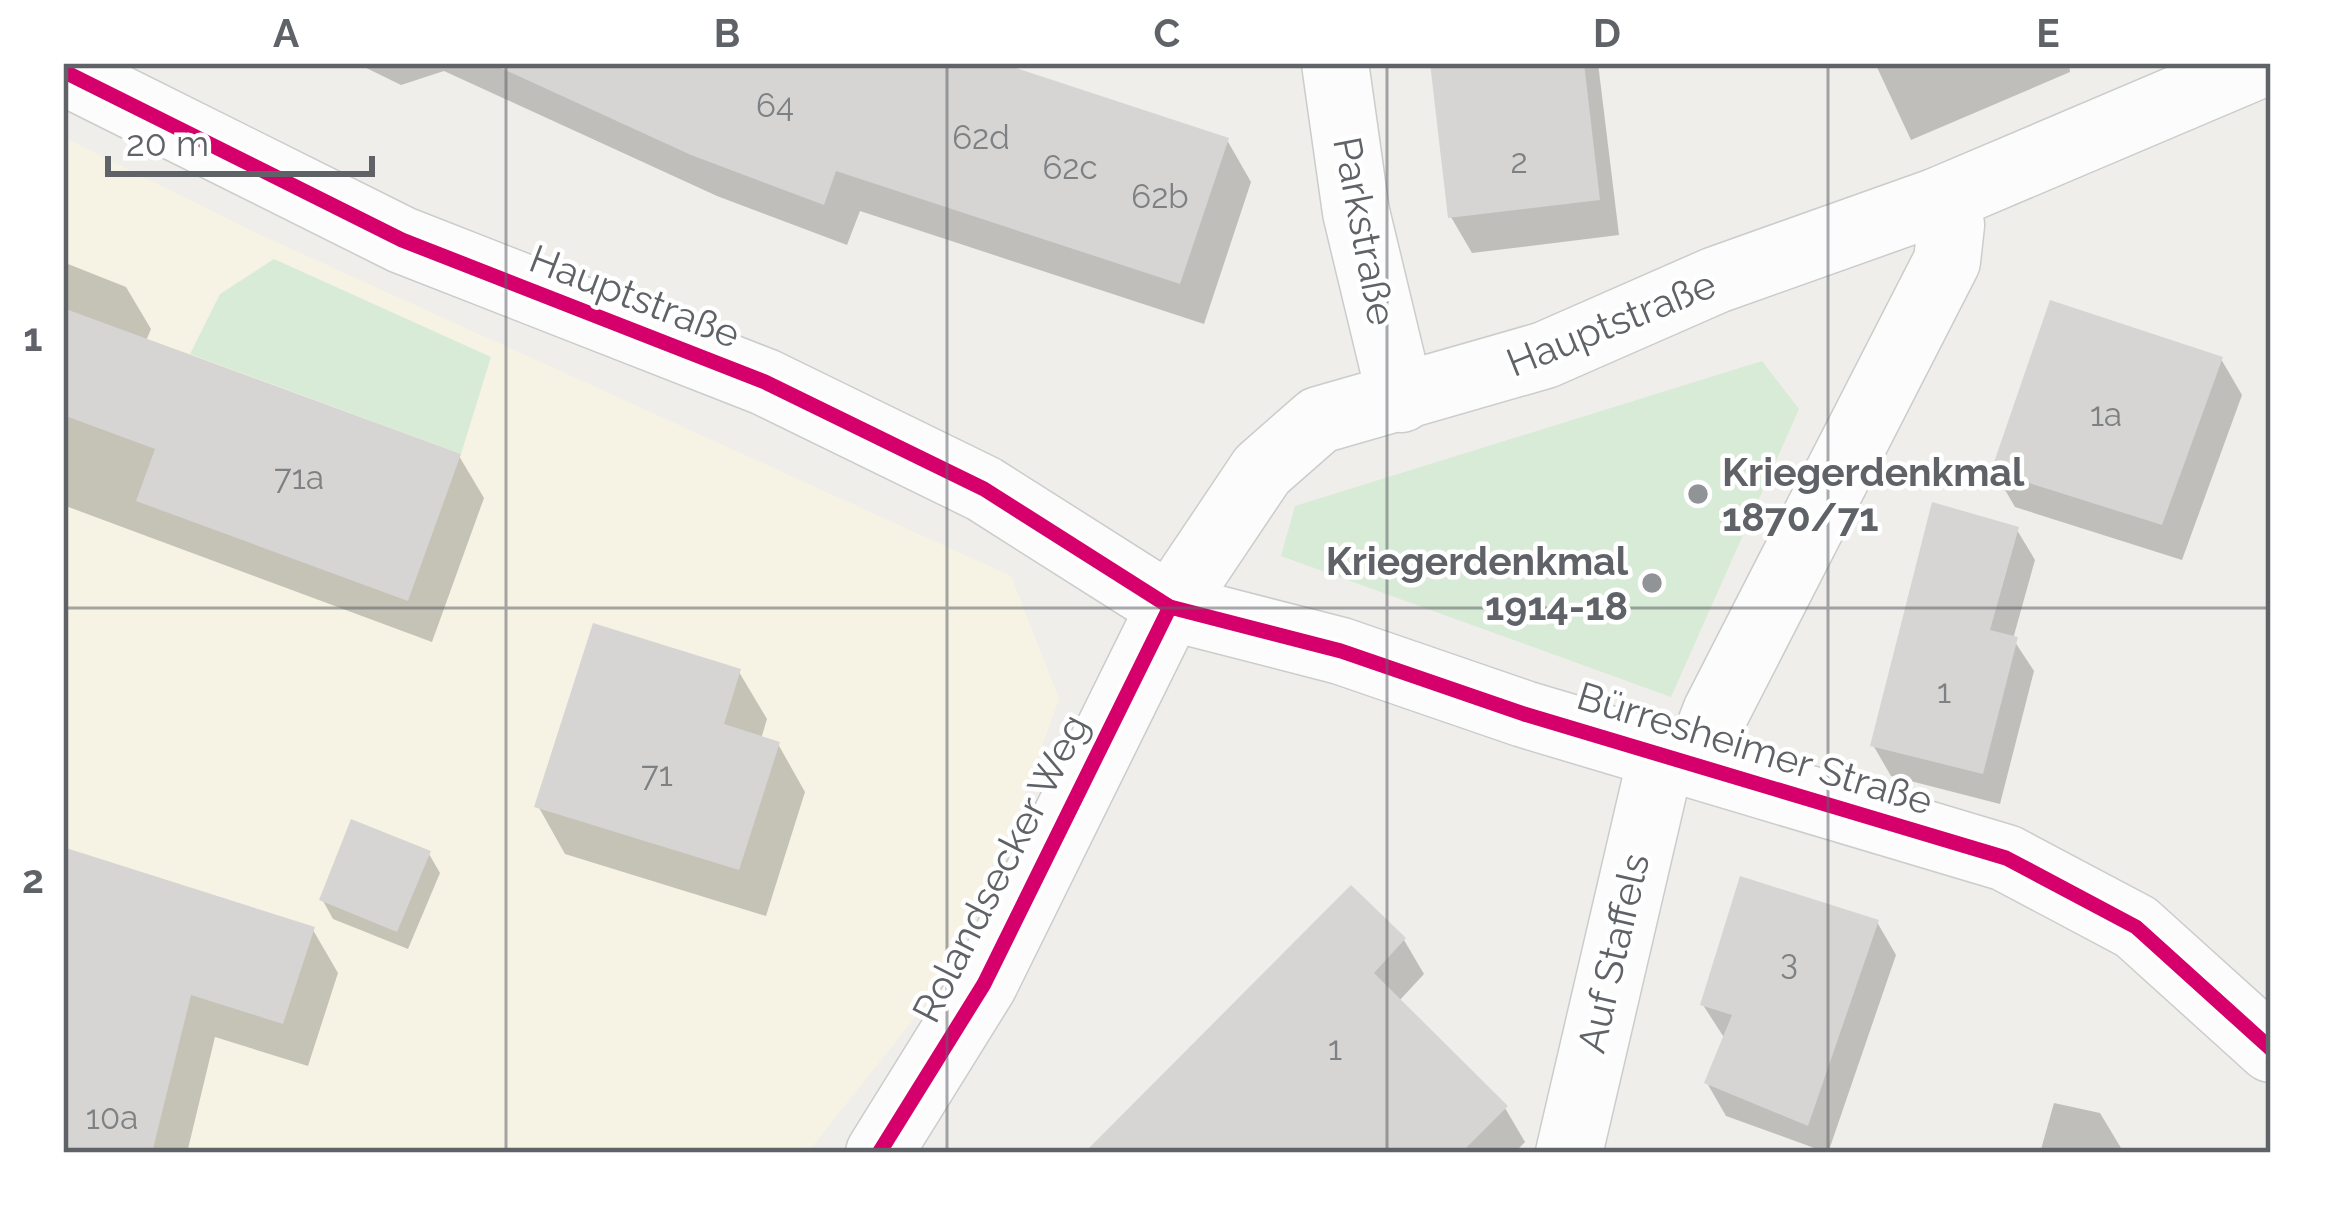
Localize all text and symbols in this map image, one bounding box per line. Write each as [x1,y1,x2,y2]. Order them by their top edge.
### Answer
text: A [273,10,300,56]
text: B [714,10,740,56]
text: C [1154,10,1181,56]
text: D [1593,10,1621,56]
text: E [2036,10,2060,56]
house number: 64 [756,86,794,125]
scale bar [108,102,372,176]
house number: 62d [952,118,1010,157]
text: 20 m [126,122,209,164]
street label: Parkstraße [1324,133,1406,329]
house number: 2 [1510,142,1528,181]
house number: 62c [1042,148,1098,187]
house number: 62b [1131,177,1189,216]
street label: Hauptstraße [524,235,746,357]
street label: Hauptstraße [1500,260,1722,386]
text: 1 [23,314,43,360]
house number: 1a [2090,395,2122,434]
place label: Kriegerdenkmal 1870/71 [1722,449,2025,540]
house number: 71a [274,458,324,497]
marker: Kriegerdenkmal 1870/71 [1685,481,1711,507]
place label: Kriegerdenkmal 1914-18 [1326,538,1629,629]
marker: Kriegerdenkmal 1914-18 [1639,570,1665,596]
street label: Bürresheimer Straße [1572,672,1938,824]
house number: 1 [1937,672,1951,711]
street label: Rolandsecker Weg [903,706,1097,1030]
house number: 71 [641,755,673,794]
street label: Auf Staffels [1568,849,1658,1057]
text: 2 [22,856,44,902]
house number: 3 [1780,943,1798,982]
house number: 1 [1328,1029,1342,1068]
house number: 10a [86,1098,138,1137]

